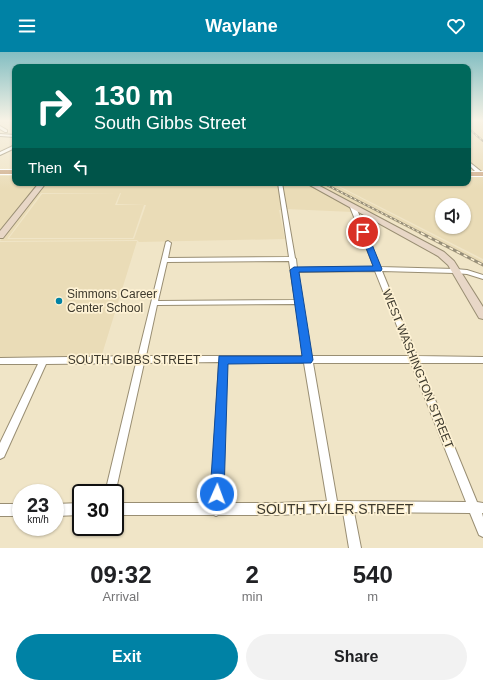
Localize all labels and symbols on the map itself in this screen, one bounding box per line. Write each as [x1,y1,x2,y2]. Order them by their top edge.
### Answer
pin [346,215,380,249]
place label: Simmons Career Center School [67,287,157,315]
street label: WEST WASHINGTON STREET [380,287,457,451]
marker: Simmons Career Center School [54,296,64,306]
street label: SOUTH GIBBS STREET [68,353,201,367]
position arrow [196,473,238,515]
speed limit sign: 30 [72,484,124,536]
street label: SOUTH TYLER STREET [257,501,414,517]

